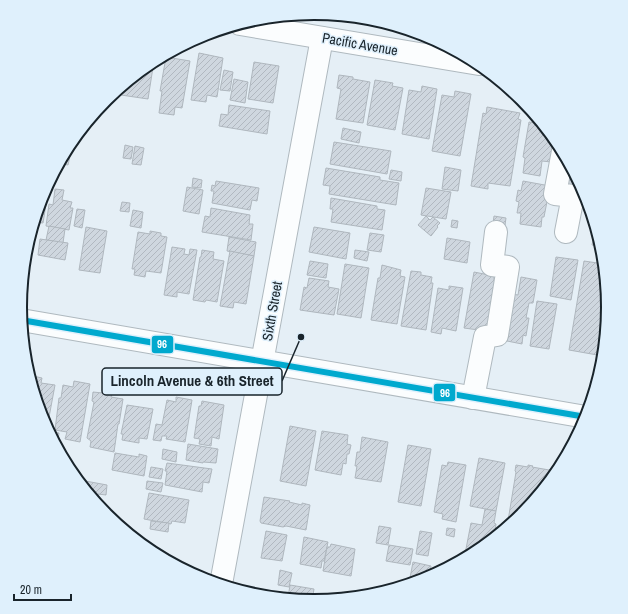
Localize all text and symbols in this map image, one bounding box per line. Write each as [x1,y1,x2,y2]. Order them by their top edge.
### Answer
street label: Pacific Avenue [321,29,399,59]
street label: Sixth Street [258,280,286,342]
line badge: 96 [151,335,174,354]
text: 96 [157,337,167,351]
callout: Lincoln Avenue & 6th Street [102,368,282,395]
text: Lincoln Avenue & 6th Street [110,370,274,391]
line badge: 96 [433,383,456,402]
text: 96 [440,386,450,400]
scale bar [14,576,71,602]
text: 20 m [20,582,42,598]

